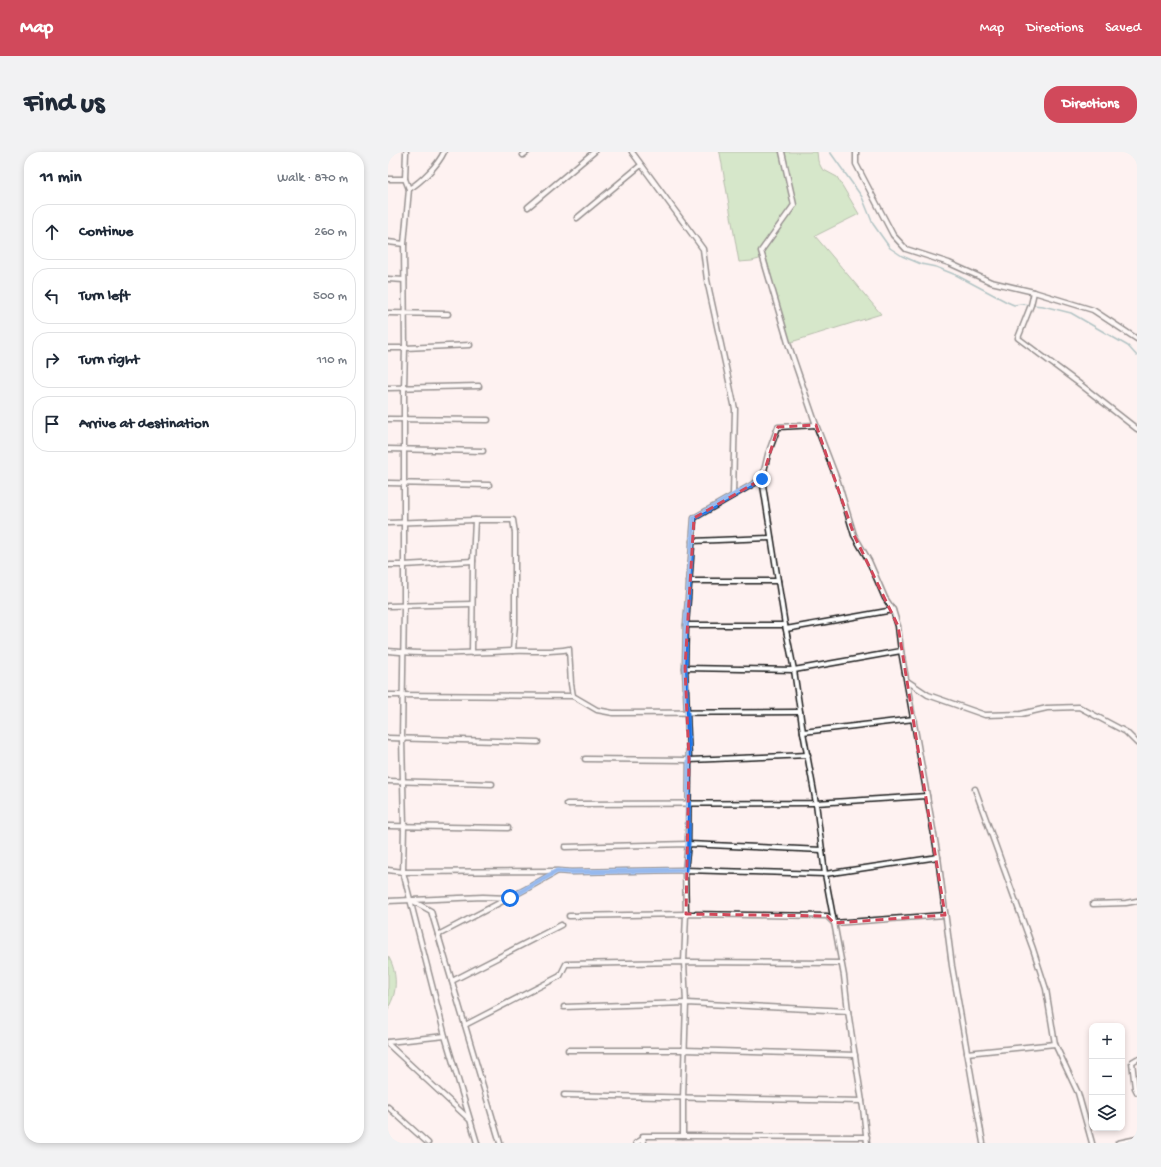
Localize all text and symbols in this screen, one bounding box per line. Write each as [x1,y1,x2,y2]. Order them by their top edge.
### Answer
text: Map [20,17,53,40]
text: Map [980,20,1004,37]
text: Directions [1026,20,1083,37]
text: Saved [1105,20,1141,37]
button: Directions [1044,86,1137,123]
text: Find us [24,88,104,121]
text: 11 min [40,168,82,188]
text: Walk · 870 m [277,171,348,186]
icon: ahead [41,221,63,243]
text: Continue [79,223,133,241]
text: 260 m [314,225,347,240]
icon: left [41,285,63,307]
text: Turn left [79,287,130,305]
text: 500 m [313,289,347,304]
icon: right [41,349,63,371]
text: Turn right [79,351,139,369]
text: 110 m [317,353,347,368]
icon: arrive [41,413,63,435]
text: Arrive at destination [79,415,209,433]
route end [753,470,771,488]
route start [501,889,519,907]
map controls [1089,1023,1125,1131]
button: + [1089,1023,1125,1059]
button: − [1089,1059,1125,1095]
button: layers [1089,1095,1125,1131]

